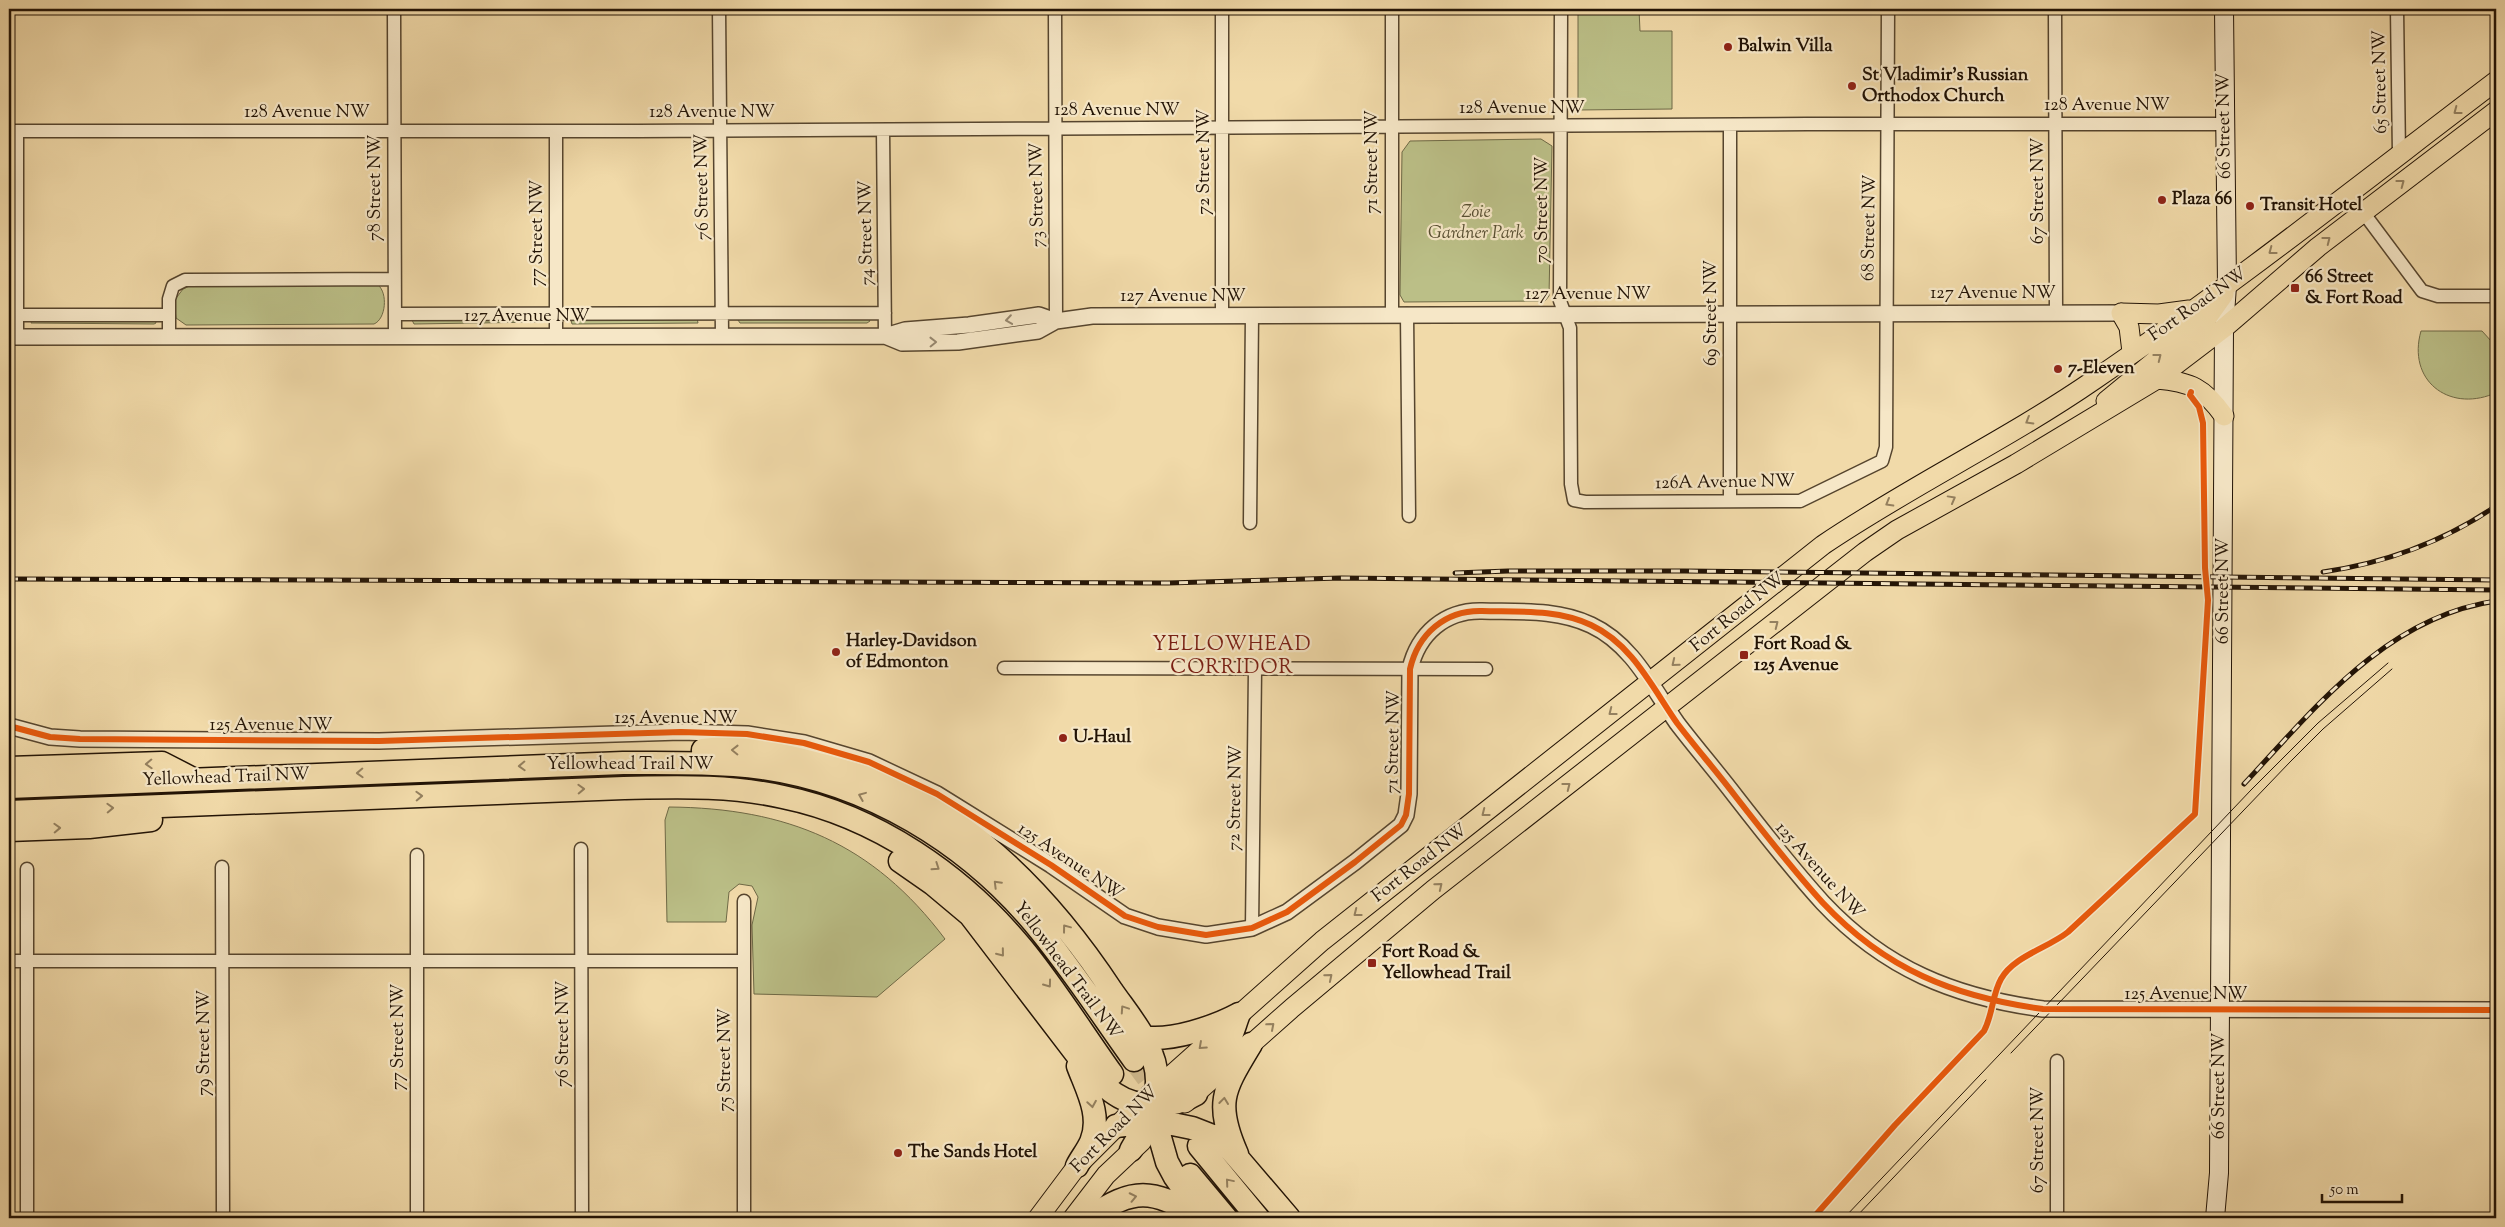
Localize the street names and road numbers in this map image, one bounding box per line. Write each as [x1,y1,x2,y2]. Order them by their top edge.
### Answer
street label: 65 Street NW [2367,30,2395,134]
street label: 66 Street NW [2211,73,2239,179]
street label: 128 Avenue NW [2044,93,2170,119]
street label: 128 Avenue NW [1459,96,1585,122]
street label: 128 Avenue NW [1054,98,1180,124]
street label: 128 Avenue NW [244,100,370,126]
street label: 128 Avenue NW [649,100,775,126]
street label: 72 Street NW [1192,109,1218,215]
street label: 71 Street NW [1360,110,1386,214]
street label: 76 Street NW [689,134,717,240]
street label: 78 Street NW [363,135,389,241]
street label: 67 Street NW [2026,138,2052,244]
street label: 73 Street NW [1024,142,1052,248]
street label: 70 Street NW [1530,157,1556,263]
street label: 68 Street NW [1856,175,1884,281]
street label: 77 Street NW [525,180,551,286]
street label: 74 Street NW [853,180,881,286]
street label: 69 Street NW [1699,260,1725,366]
street label: Fort Road NW [2143,261,2253,349]
street label: 127 Avenue NW [1930,281,2056,307]
street label: 127 Avenue NW [1525,282,1651,308]
street label: 127 Avenue NW [1120,284,1246,310]
street label: 127 Avenue NW [464,304,590,330]
street label: 126A Avenue NW [1655,469,1795,497]
street label: 66 Street NW [2211,538,2237,644]
street label: Fort Road NW [1685,567,1791,659]
street label: 71 Street NW [1380,690,1408,794]
street label: 125 Avenue NW [615,706,737,732]
street label: 125 Avenue NW [210,713,332,739]
street label: 72 Street NW [1222,745,1250,851]
street label: Yellowhead Trail NW [546,752,714,778]
street label: Yellowhead Trail NW [142,762,310,794]
street label: 125 Avenue NW [1012,817,1128,907]
street label: 125 Avenue NW [1768,817,1870,925]
street label: Fort Road NW [1367,818,1473,910]
street label: Yellowhead Trail NW [1006,896,1128,1046]
street label: 76 Street NW [551,981,577,1087]
street label: 125 Avenue NW [2125,982,2247,1008]
street label: 77 Street NW [386,984,412,1090]
street label: 79 Street NW [192,990,218,1096]
street label: 75 Street NW [713,1008,739,1112]
street label: 66 Street NW [2207,1033,2233,1139]
street label: Fort Road NW [1065,1080,1165,1180]
street label: 67 Street NW [2026,1087,2052,1193]

